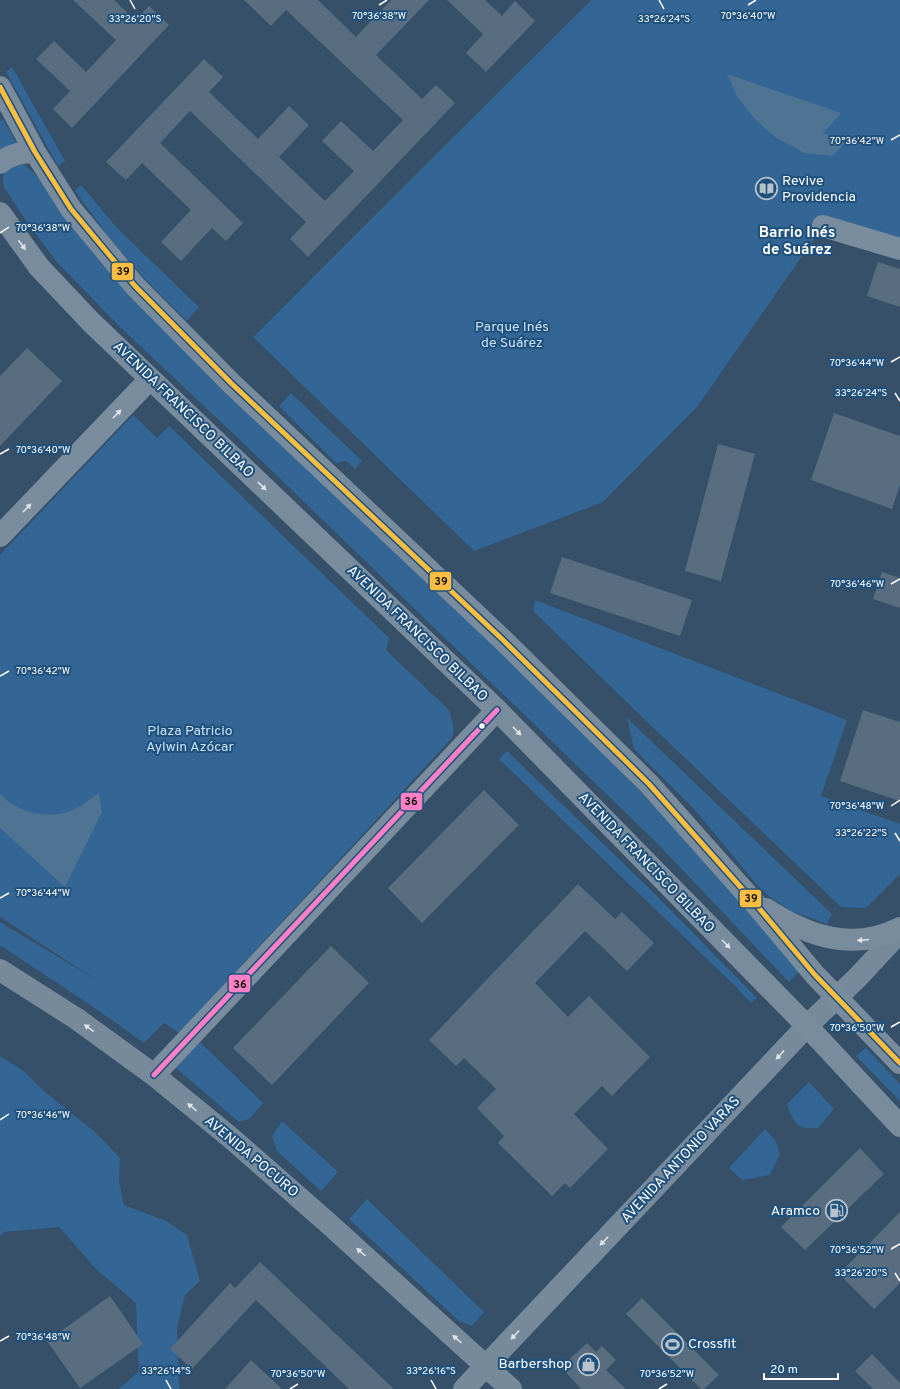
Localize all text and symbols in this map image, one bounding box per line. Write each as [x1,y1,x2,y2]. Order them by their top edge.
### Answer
text: 70°36'38"W [352,10,406,23]
text: 70°36'40"W [721,10,775,23]
text: 33°26'20"S [109,13,161,26]
text: 33°26'24"S [638,13,690,26]
text: 70°36'42"W [830,135,884,148]
place label: Revive Providencia [782,173,856,206]
library icon: Revive Providencia [753,176,779,202]
text: 70°36'38"W [16,222,70,235]
district label: Barrio Inés de Suárez [759,224,835,260]
one-way arrow [18,240,26,250]
line badge: 39 [111,262,134,281]
text: 39 [116,265,130,279]
park label: Parque Inés de Suárez [475,319,549,352]
street label: AVENIDA FRANCISCO BILBAO [109,338,257,482]
text: 70°36'44"W [830,357,884,370]
text: 33°26'24"S [835,387,887,400]
one-way arrow [112,409,121,419]
text: 70°36'40"W [16,444,70,457]
one-way arrow [257,481,266,490]
one-way arrow [22,503,32,513]
street label: AVENIDA FRANCISCO BILBAO [343,562,491,706]
line badge: 39 [429,571,452,591]
text: 39 [434,575,448,589]
text: 70°36'46"W [830,578,884,591]
text: 70°36'42"W [16,665,70,678]
unlabelled marker [477,721,487,731]
park label: Plaza Patricio Aylwin Azócar [146,723,235,756]
one-way arrow [512,726,522,736]
street label: AVENIDA FRANCISCO BILBAO [574,789,718,937]
line badge: 36 [400,792,423,811]
text: 36 [404,795,418,809]
text: 70°36'48"W [830,800,884,813]
text: 33°26'22"S [835,827,887,840]
text: 70°36'44"W [16,887,70,900]
line badge: 39 [739,889,762,908]
text: 39 [744,892,758,906]
one-way arrow [857,936,869,943]
one-way arrow [721,939,731,949]
line badge: 36 [228,974,251,993]
text: 36 [233,978,247,992]
text: 70°36'50"W [830,1022,884,1035]
one-way arrow [84,1024,94,1032]
one-way arrow [775,1050,785,1060]
street label: AVENIDA ANTONIO VARAS [618,1093,744,1227]
one-way arrow [187,1102,198,1111]
text: 70°36'46"W [16,1109,70,1122]
street label: AVENIDA POCURO [200,1113,302,1201]
fuel station icon: Aramco [823,1198,849,1224]
place label: Aramco [771,1203,820,1220]
one-way arrow [599,1236,609,1246]
text: 70°36'52"W [830,1244,884,1257]
one-way arrow [356,1248,365,1257]
text: 33°26'20"S [835,1267,887,1280]
one-way arrow [510,1330,519,1340]
text: 70°36'48"W [16,1331,70,1344]
sports icon: Crossfit [659,1331,685,1357]
one-way arrow [452,1334,462,1344]
place label: Crossfit [688,1336,736,1353]
shop icon: Barbershop [575,1351,601,1377]
scale bar [764,1355,838,1381]
place label: Barbershop [498,1356,572,1373]
text: 20 m [770,1362,798,1378]
text: 33°26'14"S [141,1365,191,1378]
text: 33°26'16"S [406,1365,456,1378]
text: 70°36'50"W [271,1368,325,1381]
text: 70°36'52"W [640,1368,694,1381]

